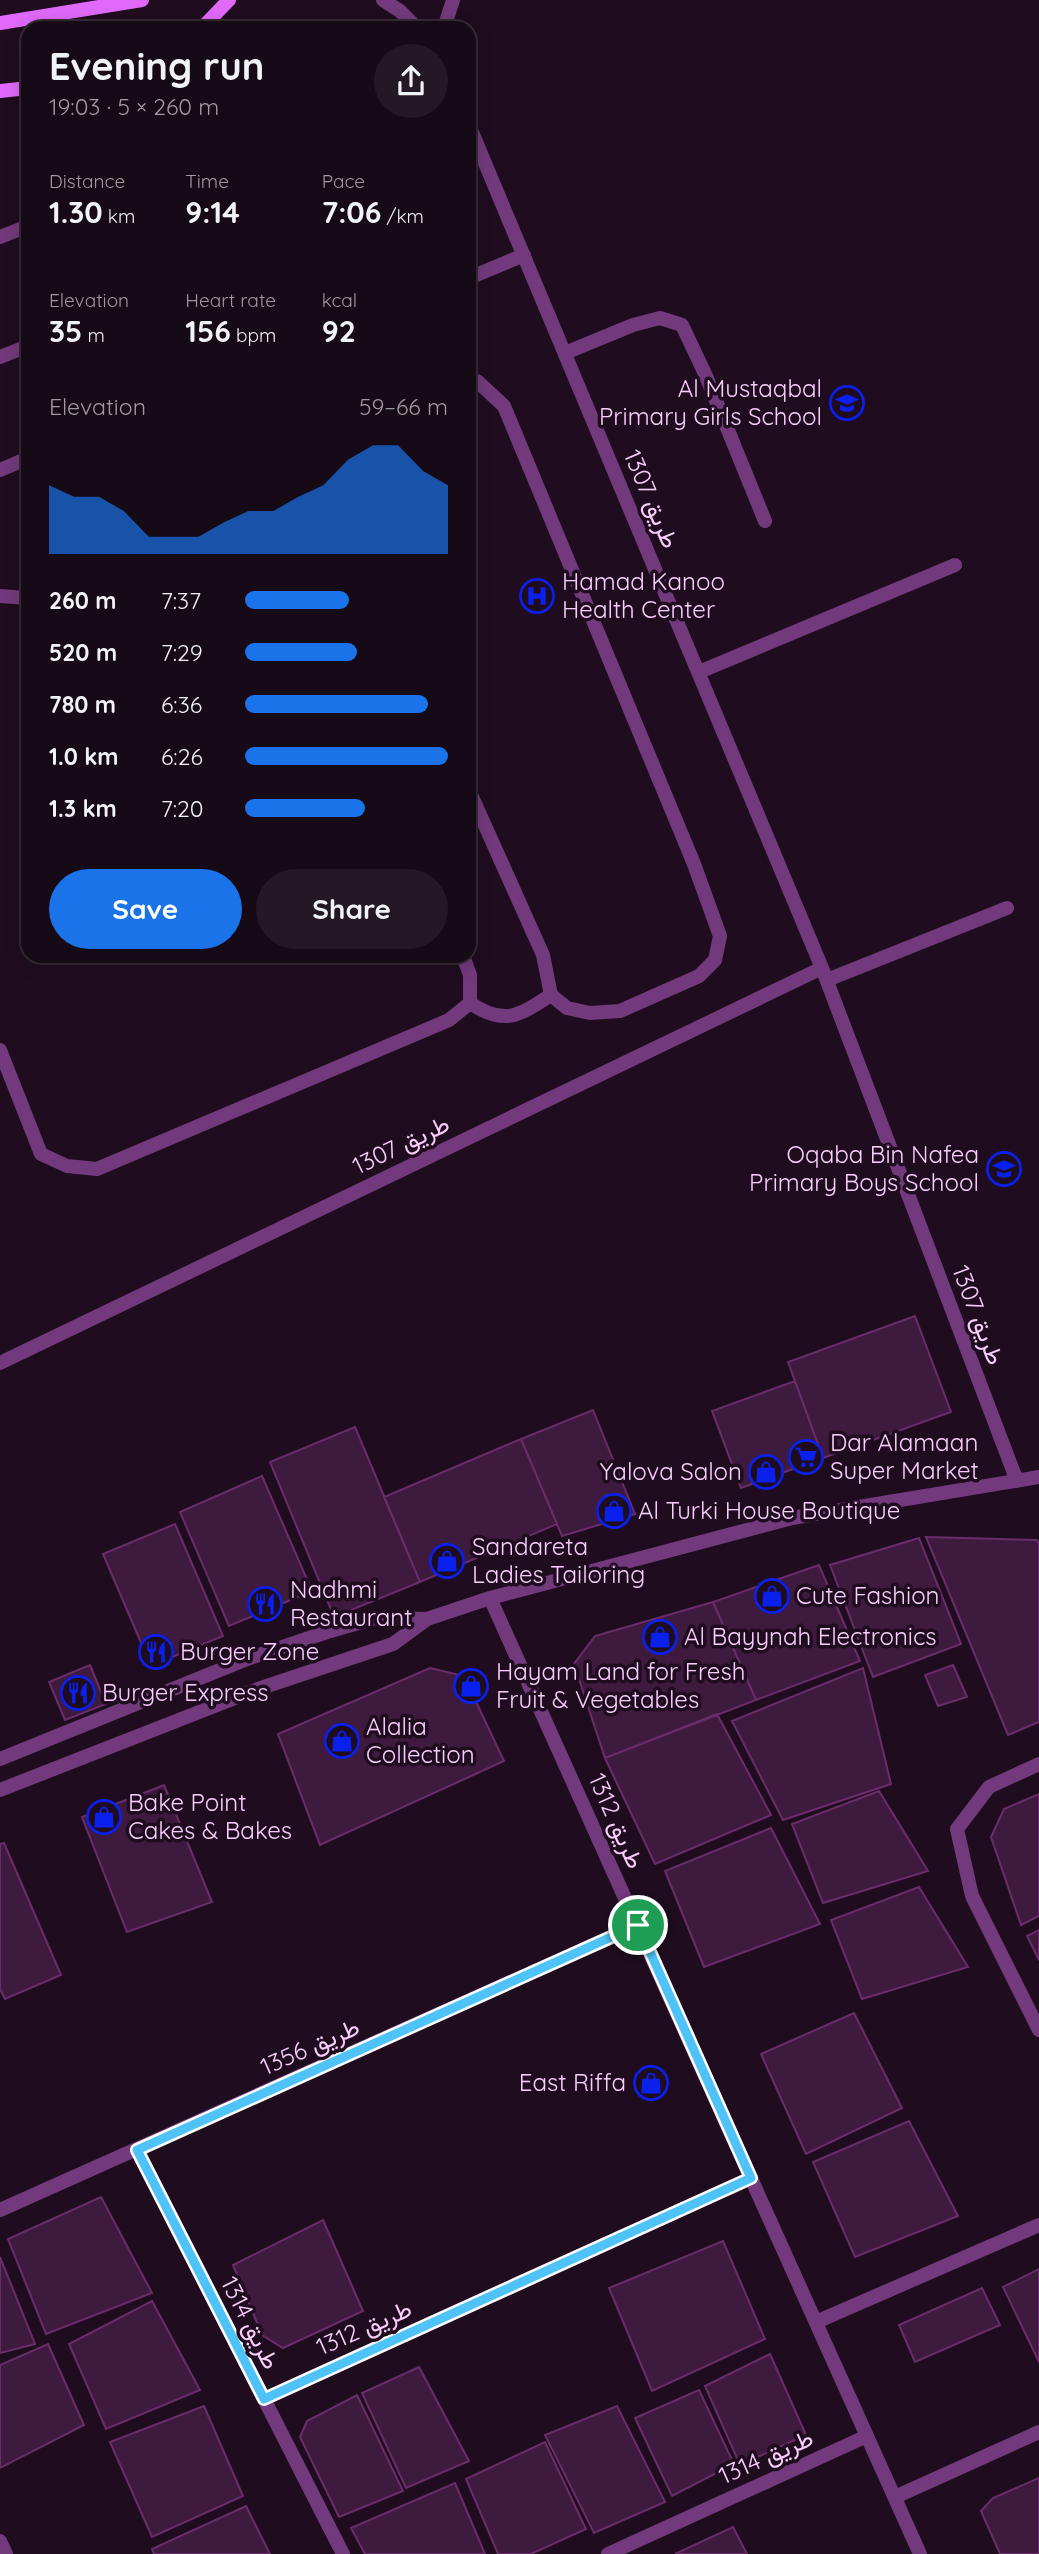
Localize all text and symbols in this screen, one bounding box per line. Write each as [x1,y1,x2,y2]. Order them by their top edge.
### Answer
text: Evening run [49,42,264,90]
button: share [374,44,448,118]
text: 19:03 · 5 × 260 m [49,92,219,121]
text: Distance [49,169,125,193]
text: Time [185,169,229,193]
text: Pace [322,169,365,193]
text: 1.30 [49,193,103,231]
text: 9:14 [185,193,240,231]
text: 7:06 [322,193,381,231]
text: km [103,204,135,228]
text: /km [381,204,424,228]
text: Elevation [49,288,129,312]
text: Heart rate [185,288,276,312]
text: kcal [322,288,357,312]
text: 35 [49,312,82,350]
text: 156 [185,312,231,350]
text: 92 [322,312,356,350]
text: m [82,323,105,347]
text: bpm [231,323,276,347]
place label: Al Mustaqbal Primary Girls School [599,373,822,431]
school or university icon: Al Mustaqbal Primary Girls School [828,384,866,422]
text: Elevation [49,392,146,421]
text: 59–66 m [359,392,448,421]
street label: طريق 1307 [617,445,686,553]
place label: Hamad Kanoo Health Center [562,566,725,624]
hospital icon: Hamad Kanoo Health Center [518,577,556,615]
text: 260 m [49,586,117,615]
text: 7:37 [161,586,201,615]
text: 520 m [49,638,117,667]
text: 7:29 [161,638,203,667]
text: 780 m [49,690,116,719]
text: 6:36 [161,690,202,719]
text: 1.0 km [49,742,119,771]
text: 6:26 [161,742,203,771]
text: 1.3 km [49,794,117,823]
text: 7:20 [161,794,204,823]
button: Save [49,869,242,949]
button: Share [256,869,448,949]
street label: طريق 1307 [347,1108,454,1181]
place label: Oqaba Bin Nafea Primary Boys School [749,1139,979,1197]
school or university icon: Oqaba Bin Nafea Primary Boys School [985,1150,1023,1188]
street label: طريق 1307 [945,1261,1012,1369]
place label: Dar Alamaan Super Market [830,1427,979,1485]
supermarket icon: Dar Alamaan Super Market [787,1438,825,1476]
shop icon: Yalova Salon [747,1453,785,1491]
place label: Yalova Salon [600,1456,742,1486]
shop icon: Al Turki House Boutique [595,1492,633,1530]
place label: Al Turki House Boutique [638,1495,900,1525]
place label: Sandareta Ladies Tailoring [472,1531,645,1589]
shop icon: Sandareta Ladies Tailoring [428,1542,466,1580]
place label: Nadhmi Restaurant [290,1574,412,1632]
shop icon: Cute Fashion [753,1577,791,1615]
place label: Cute Fashion [796,1580,940,1610]
restaurant icon: Nadhmi Restaurant [246,1585,284,1623]
shop icon: Al Bayynah Electronics [641,1618,679,1656]
place label: Al Bayynah Electronics [684,1621,937,1651]
restaurant icon: Burger Zone [137,1633,175,1671]
place label: Burger Zone [180,1636,319,1666]
place label: Hayam Land for Fresh Fruit & Vegetables [496,1656,745,1714]
shop icon: Hayam Land for Fresh Fruit & Vegetables [452,1667,490,1705]
restaurant icon: Burger Express [59,1674,97,1712]
place label: Burger Express [102,1677,269,1707]
place label: Alalia Collection [366,1711,475,1769]
shop icon: Alalia Collection [323,1722,361,1760]
street label: طريق 1312 [582,1768,651,1873]
place label: Bake Point Cakes & Bakes [128,1787,292,1845]
shop icon: Bake Point Cakes & Bakes [85,1798,123,1836]
pin [608,1895,668,1955]
icon: arrive [619,1906,657,1944]
street label: طريق 1356 [256,2011,364,2082]
shop icon: East Riffa [632,2064,670,2102]
place label: East Riffa [519,2067,626,2097]
street label: طريق 1314 [214,2271,287,2374]
street label: طريق 1312 [311,2293,416,2362]
street label: طريق 1314 [714,2422,818,2491]

